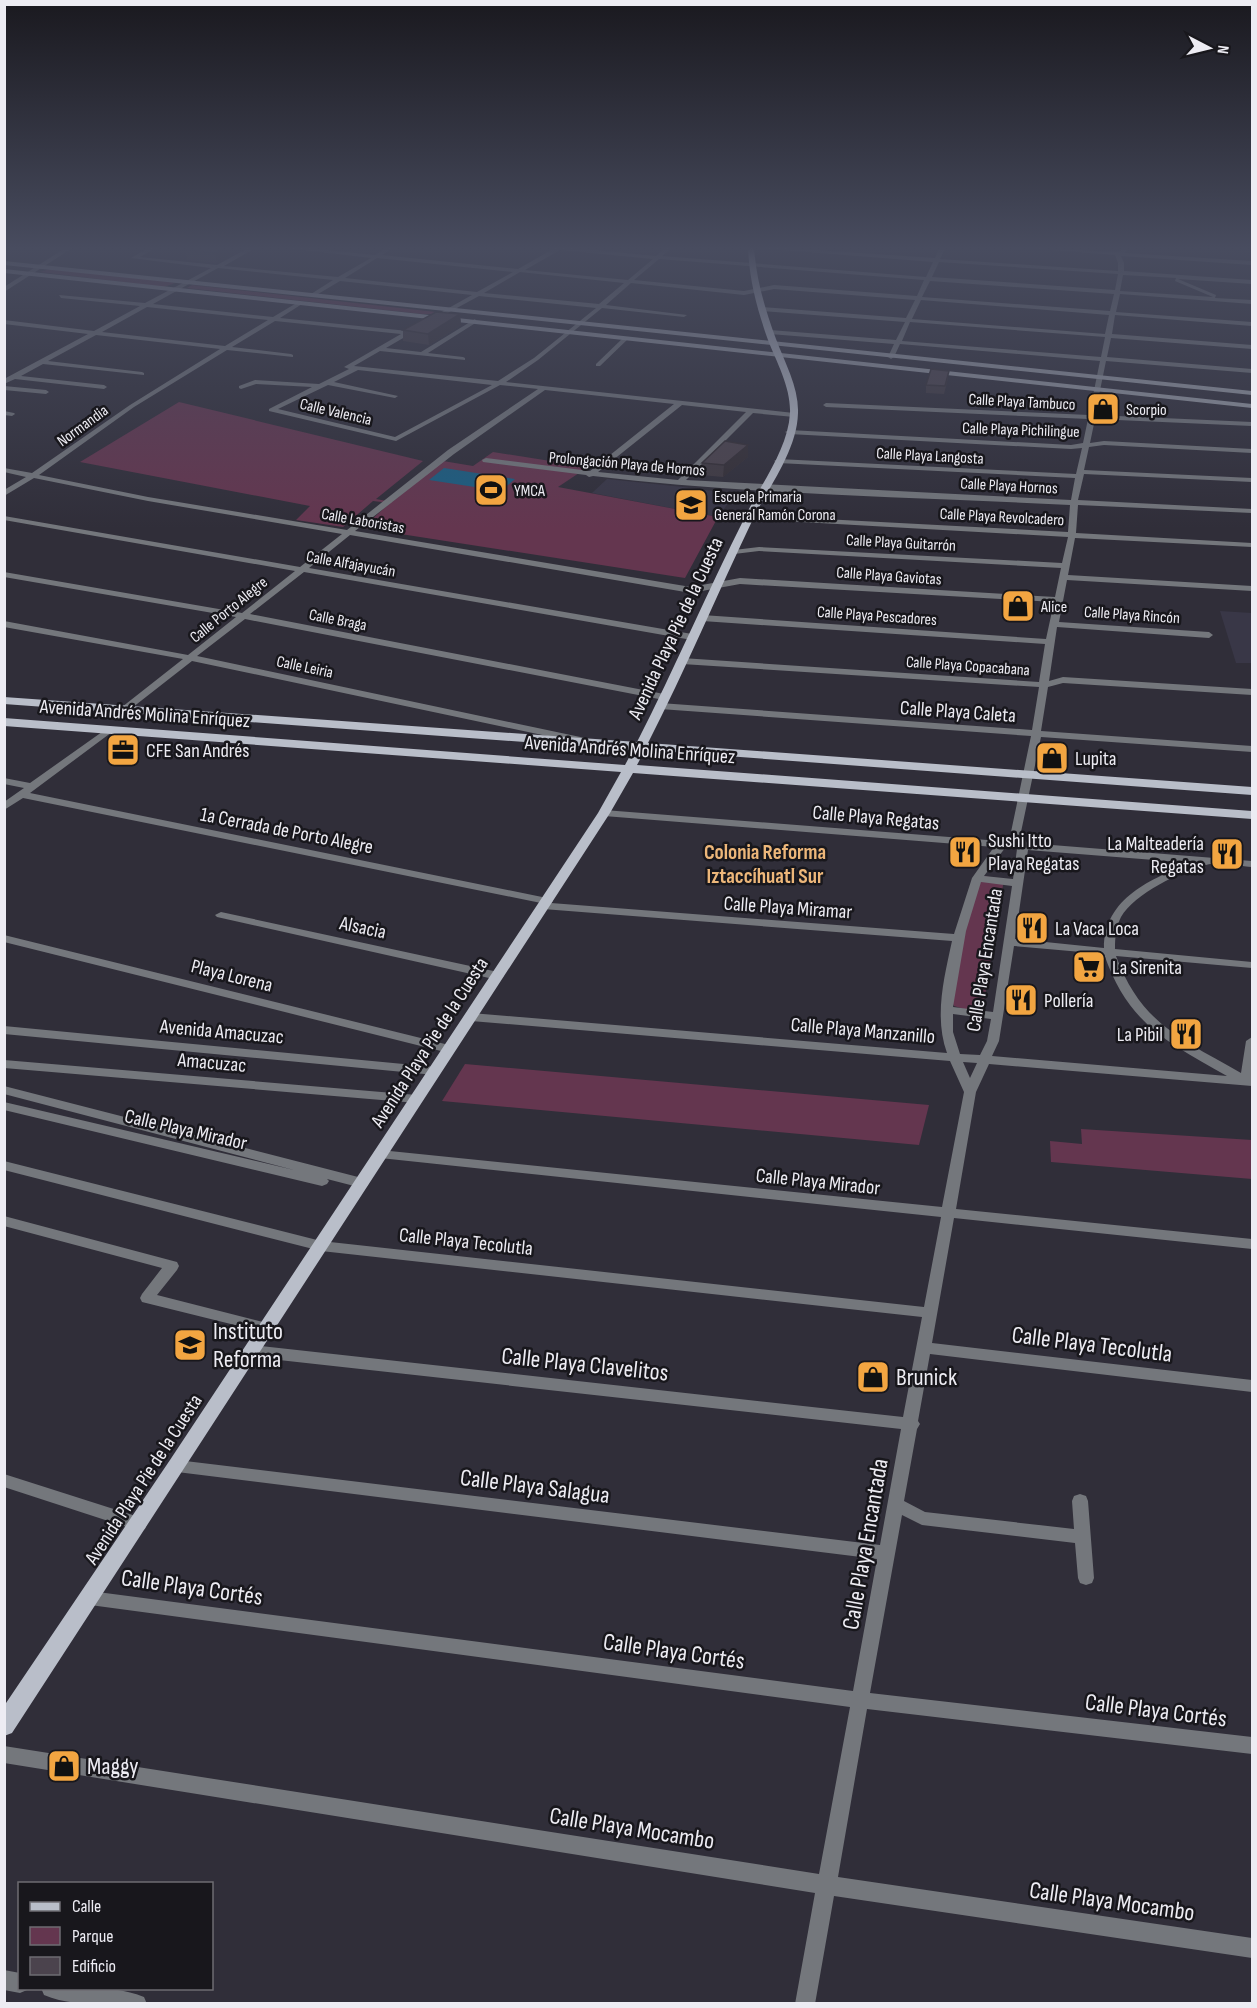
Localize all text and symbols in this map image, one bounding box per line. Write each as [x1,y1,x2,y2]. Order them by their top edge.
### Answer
north arrow [1179,18,1239,78]
text: N [1212,44,1232,55]
street label: Calle Playa Tambuco [968,390,1076,415]
shop icon: Scorpio [1085,391,1121,427]
street label: Calle Valencia [298,395,373,430]
street label: Normandia [54,401,112,451]
place label: Scorpio [1126,401,1167,420]
street label: Calle Playa Pichilingue [962,419,1080,442]
street label: Calle Playa Langosta [876,444,984,469]
street label: Prolongación Playa de Hornos [548,448,706,481]
sports icon: YMCA [473,472,509,508]
street label: Calle Playa Hornos [960,474,1058,499]
place label: YMCA [514,482,545,501]
school or university icon: Escuela Primaria General Ramón Corona [673,487,709,523]
place label: Escuela Primaria General Ramón Corona [714,488,836,525]
street label: Calle Laboristas [320,505,406,538]
street label: Calle Playa Revolcadero [939,505,1065,530]
street label: Calle Playa Guitarrón [845,531,956,556]
street label: Avenida Playa Pie de la Cuesta [623,534,729,724]
street label: Calle Alfajayucán [305,547,397,582]
street label: Calle Playa Gaviotas [836,563,942,590]
street label: Calle Porto Alegre [186,573,272,647]
shop icon: Alice [1000,588,1036,624]
place label: Alice [1040,598,1067,617]
street label: Calle Playa Pescadores [816,603,938,630]
street label: Calle Playa Rincón [1083,603,1180,628]
street label: Calle Braga [307,606,368,635]
street label: Calle Leiria [275,652,335,683]
street label: Calle Playa Copacabana [905,653,1030,680]
street label: Avenida Andrés Molina Enríquez [38,695,251,733]
street label: Calle Playa Caleta [899,696,1017,728]
street label: Avenida Andrés Molina Enríquez [523,731,736,769]
office icon: CFE San Andrés [105,732,141,768]
place label: CFE San Andrés [146,739,249,763]
shop icon: Lupita [1034,740,1070,776]
place label: Lupita [1075,747,1116,771]
street label: Calle Playa Regatas [812,801,940,835]
street label: 1a Cerrada de Porto Alegre [198,802,375,859]
place label: Sushi Itto Playa Regatas [988,829,1079,876]
place label: La Malteadería Regatas [1107,832,1204,879]
restaurant icon: Sushi Itto Playa Regatas [947,834,983,870]
restaurant icon: La Malteadería Regatas [1209,836,1245,872]
district label: Colonia Reforma Iztaccíhuatl Sur [704,840,826,889]
street label: Calle Playa Encantada [962,887,1008,1033]
street label: Calle Playa Miramar [723,892,853,924]
restaurant icon: La Vaca Loca [1014,910,1050,946]
street label: Alsacia [336,911,388,945]
place label: La Vaca Loca [1055,917,1139,941]
supermarket icon: La Sirenita [1071,949,1107,985]
street label: Avenida Playa Pie de la Cuesta [365,953,494,1133]
street label: Playa Lorena [188,954,275,998]
place label: La Sirenita [1112,956,1182,980]
restaurant icon: Pollería [1003,982,1039,1018]
place label: Pollería [1044,989,1093,1013]
street label: Calle Playa Manzanillo [790,1013,936,1049]
street label: Avenida Amacuzac [158,1015,285,1049]
restaurant icon: La Pibil [1168,1016,1204,1052]
place label: La Pibil [1117,1023,1163,1047]
street label: Amacuzac [176,1048,247,1078]
street label: Calle Playa Mirador [122,1104,250,1156]
street label: Calle Playa Mirador [755,1164,881,1200]
street label: Calle Playa Tecolutla [398,1223,534,1261]
place label: Instituto Reforma [213,1317,283,1374]
street label: Calle Playa Tecolutla [1010,1320,1174,1369]
school or university icon: Instituto Reforma [172,1327,208,1363]
street label: Calle Playa Clavelitos [500,1341,670,1388]
shop icon: Brunick [855,1359,891,1395]
place label: Brunick [896,1363,957,1392]
street label: Avenida Playa Pie de la Cuesta [79,1390,208,1570]
street label: Calle Playa Encantada [836,1456,895,1632]
street label: Calle Playa Salagua [458,1463,611,1510]
street label: Calle Playa Cortés [119,1563,264,1612]
street label: Calle Playa Cortés [601,1627,746,1676]
street label: Calle Playa Cortés [1083,1687,1228,1734]
shop icon: Maggy [46,1748,82,1784]
place label: Maggy [87,1752,139,1781]
street label: Calle Playa Mocambo [547,1801,716,1856]
street label: Calle Playa Mocambo [1027,1876,1196,1927]
legend [18,1882,213,1990]
text: Calle [72,1896,101,1917]
text: Parque [72,1926,113,1947]
text: Edificio [72,1956,116,1977]

